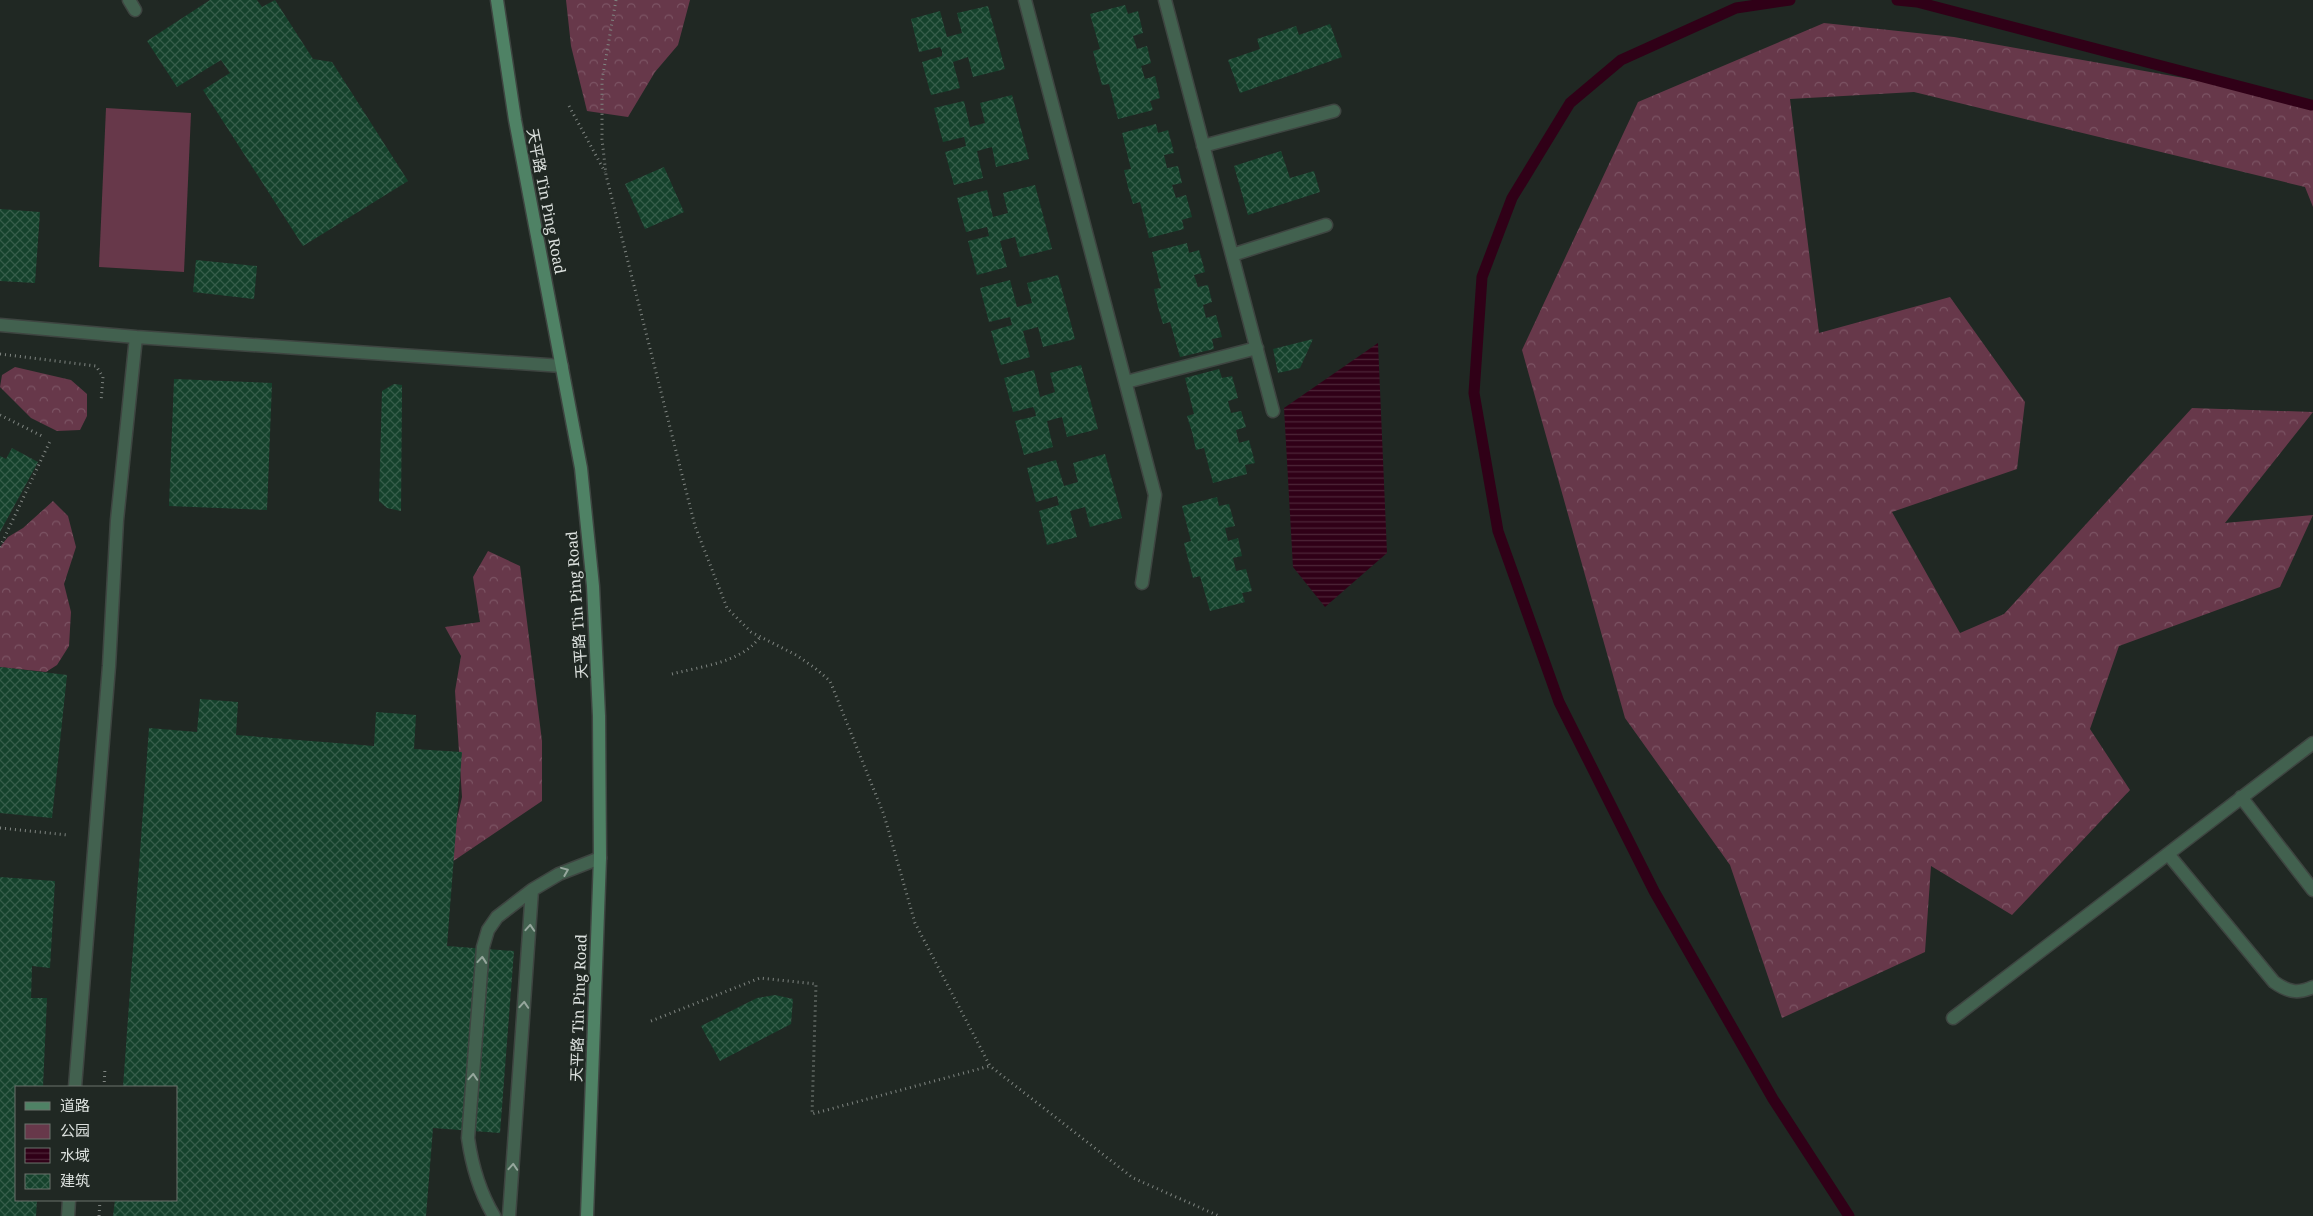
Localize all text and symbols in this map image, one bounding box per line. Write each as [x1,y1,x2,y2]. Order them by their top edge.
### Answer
street label: 天平路 Tin Ping Road [523,126,571,276]
street label: 天平路 Tin Ping Road [561,530,591,680]
one-way arrow [560,867,569,878]
one-way arrow [524,923,535,931]
street label: 天平路 Tin Ping Road [565,934,591,1082]
one-way arrow [477,956,488,964]
one-way arrow [519,1001,530,1009]
one-way arrow [467,1072,478,1080]
legend [15,1086,178,1201]
text: 道路 [60,1095,90,1115]
text: 公园 [60,1120,90,1140]
text: 水域 [60,1145,90,1165]
one-way arrow [507,1163,518,1171]
text: 建筑 [60,1170,90,1190]

